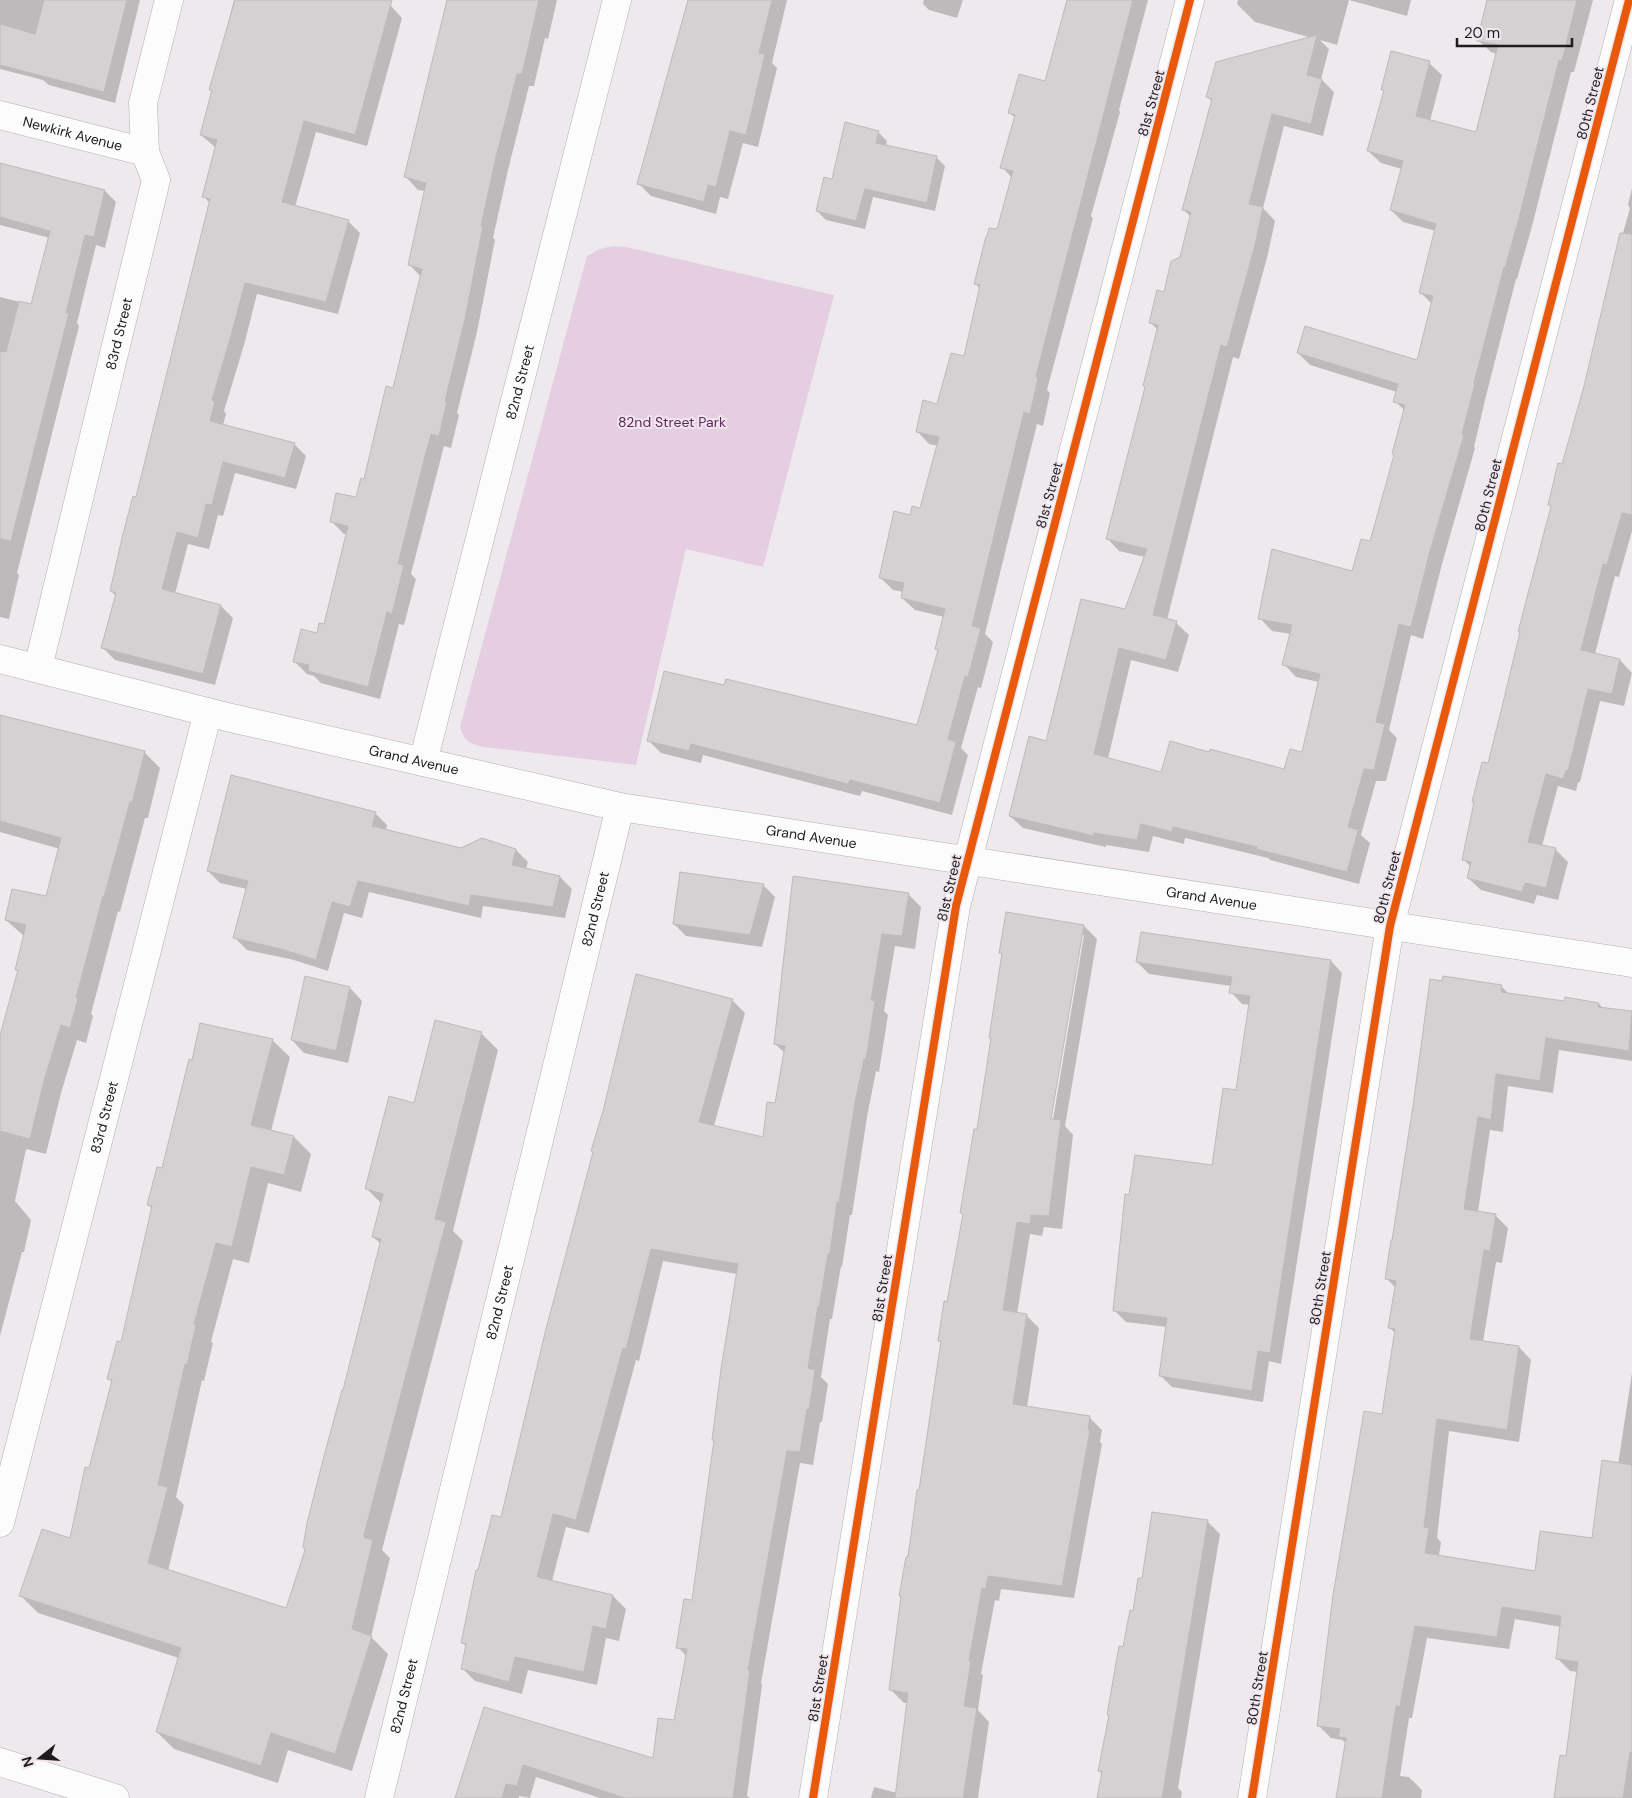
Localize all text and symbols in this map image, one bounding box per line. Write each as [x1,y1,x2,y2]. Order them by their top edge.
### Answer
scale bar [1457,15,1572,47]
text: 20 m [1464,23,1500,43]
street label: 80th Street [1572,64,1608,142]
street label: 81st Street [1133,68,1169,138]
street label: Newkirk Avenue [21,112,124,155]
street label: 83rd Street [101,296,136,372]
street label: 82nd Street [502,343,538,421]
park label: 82nd Street Park [618,413,726,431]
street label: 80th Street [1470,456,1506,534]
street label: 81st Street [1031,460,1067,530]
street label: Grand Avenue [367,741,461,779]
street label: Grand Avenue [765,821,858,852]
street label: 80th Street [1369,848,1405,926]
street label: 81st Street [933,853,965,923]
street label: 82nd Street [577,870,613,948]
street label: Grand Avenue [1165,882,1258,914]
street label: 83rd Street [86,1079,122,1155]
street label: 80th Street [1305,1250,1335,1326]
street label: 81st Street [868,1253,896,1323]
street label: 82nd Street [482,1263,517,1342]
street label: 80th Street [1242,1650,1272,1726]
street label: 81st Street [804,1653,832,1723]
street label: 82nd Street [386,1657,422,1735]
north arrow [15,1733,65,1783]
text: N [17,1754,38,1769]

